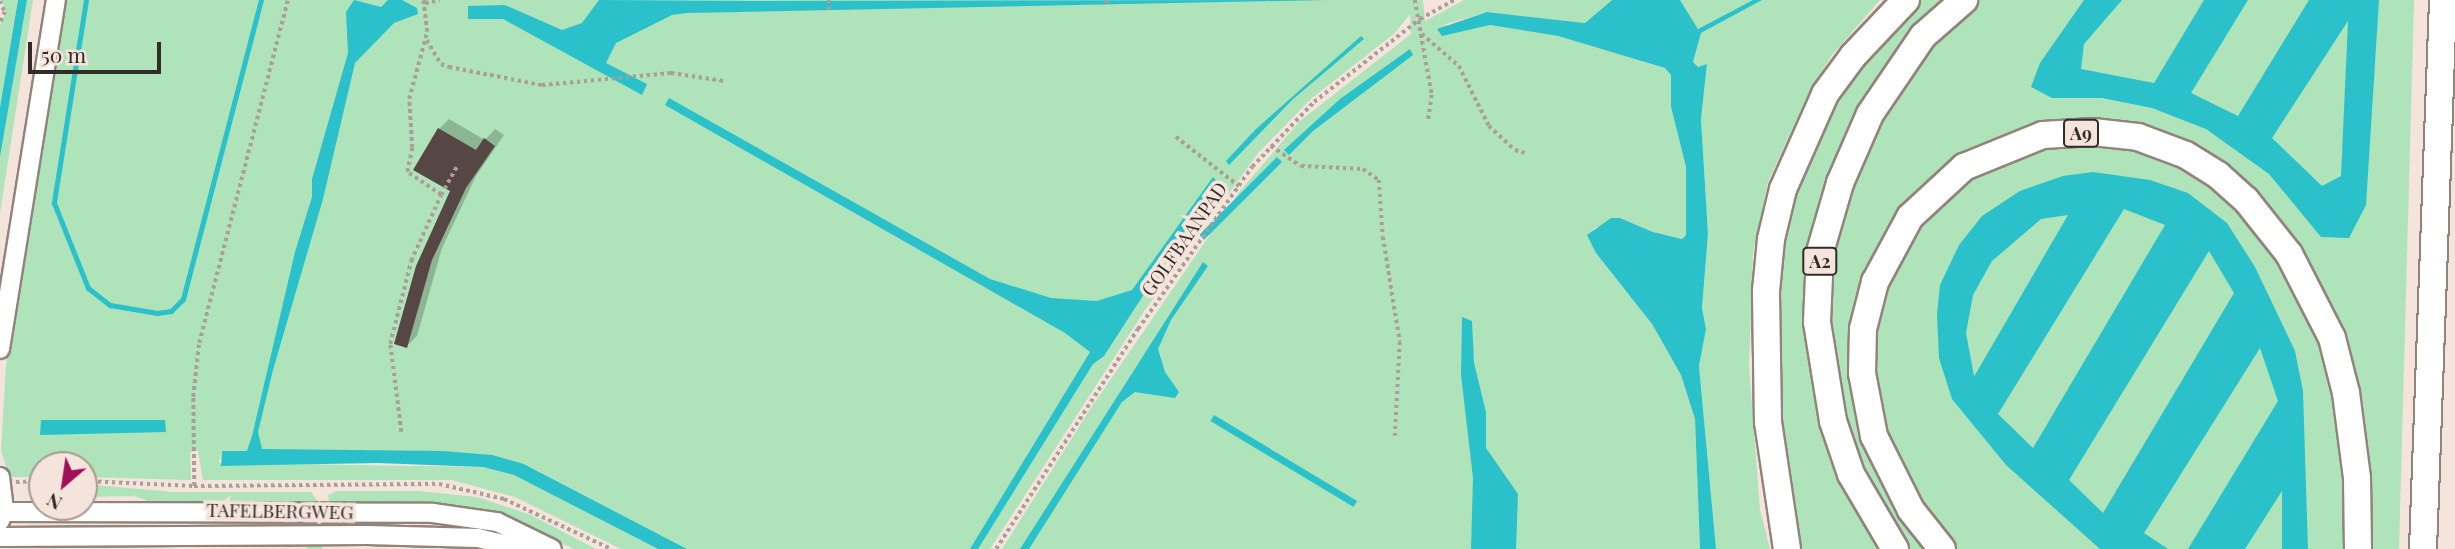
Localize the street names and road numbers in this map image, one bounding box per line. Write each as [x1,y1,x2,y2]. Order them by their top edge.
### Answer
road number: A9 [2062,118,2100,148]
street label: GOLFBAANPAD [1136,178,1232,300]
road number: A2 [1801,246,1839,276]
street label: TAFELBERGWEG [206,498,354,524]

